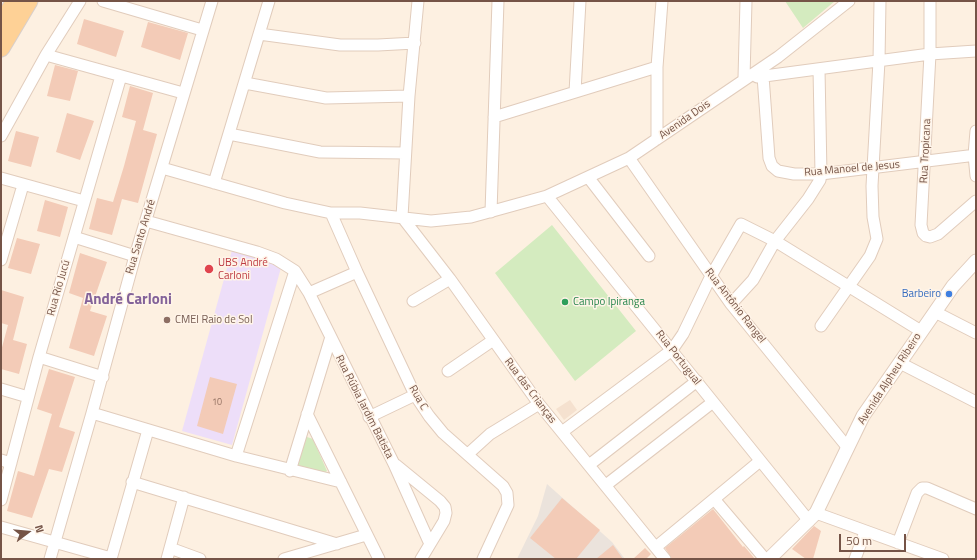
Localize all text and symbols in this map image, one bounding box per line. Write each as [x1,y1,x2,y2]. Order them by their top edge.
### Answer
street label: Avenida Dois [657,98,713,142]
street label: Rua Tropicana [918,118,934,184]
street label: Rua Manoel de Jesus [804,158,900,180]
street label: Rua Santo André [123,198,159,276]
place label: UBS André Carloni [218,256,268,282]
street label: Rua Rio Jucú [45,259,73,317]
marker: UBS André Carloni [203,263,215,275]
street label: Rua Antônio Rangel [702,266,768,346]
place label: Barbeiro [902,287,941,301]
marker: Barbeiro [944,289,954,299]
district label: André Carloni [84,291,172,309]
place label: Campo Ipiranga [573,295,645,309]
marker: Campo Ipiranga [560,297,570,307]
place label: CMEI Raio de Sol [175,313,252,327]
marker: CMEI Raio de Sol [162,315,172,325]
street label: Rua Portugual [653,328,703,388]
street label: Avenida Alpheu Ribeiro [856,331,924,427]
street label: Rua Rúbia Jardim Batista [332,353,396,461]
street label: Rua das Crianças [501,356,559,426]
street label: Rua C [406,383,430,413]
house number: 10 [212,398,222,408]
north arrow [8,512,48,552]
text: N [31,523,48,535]
scale bar [841,526,908,552]
text: 50 m [846,531,872,550]

